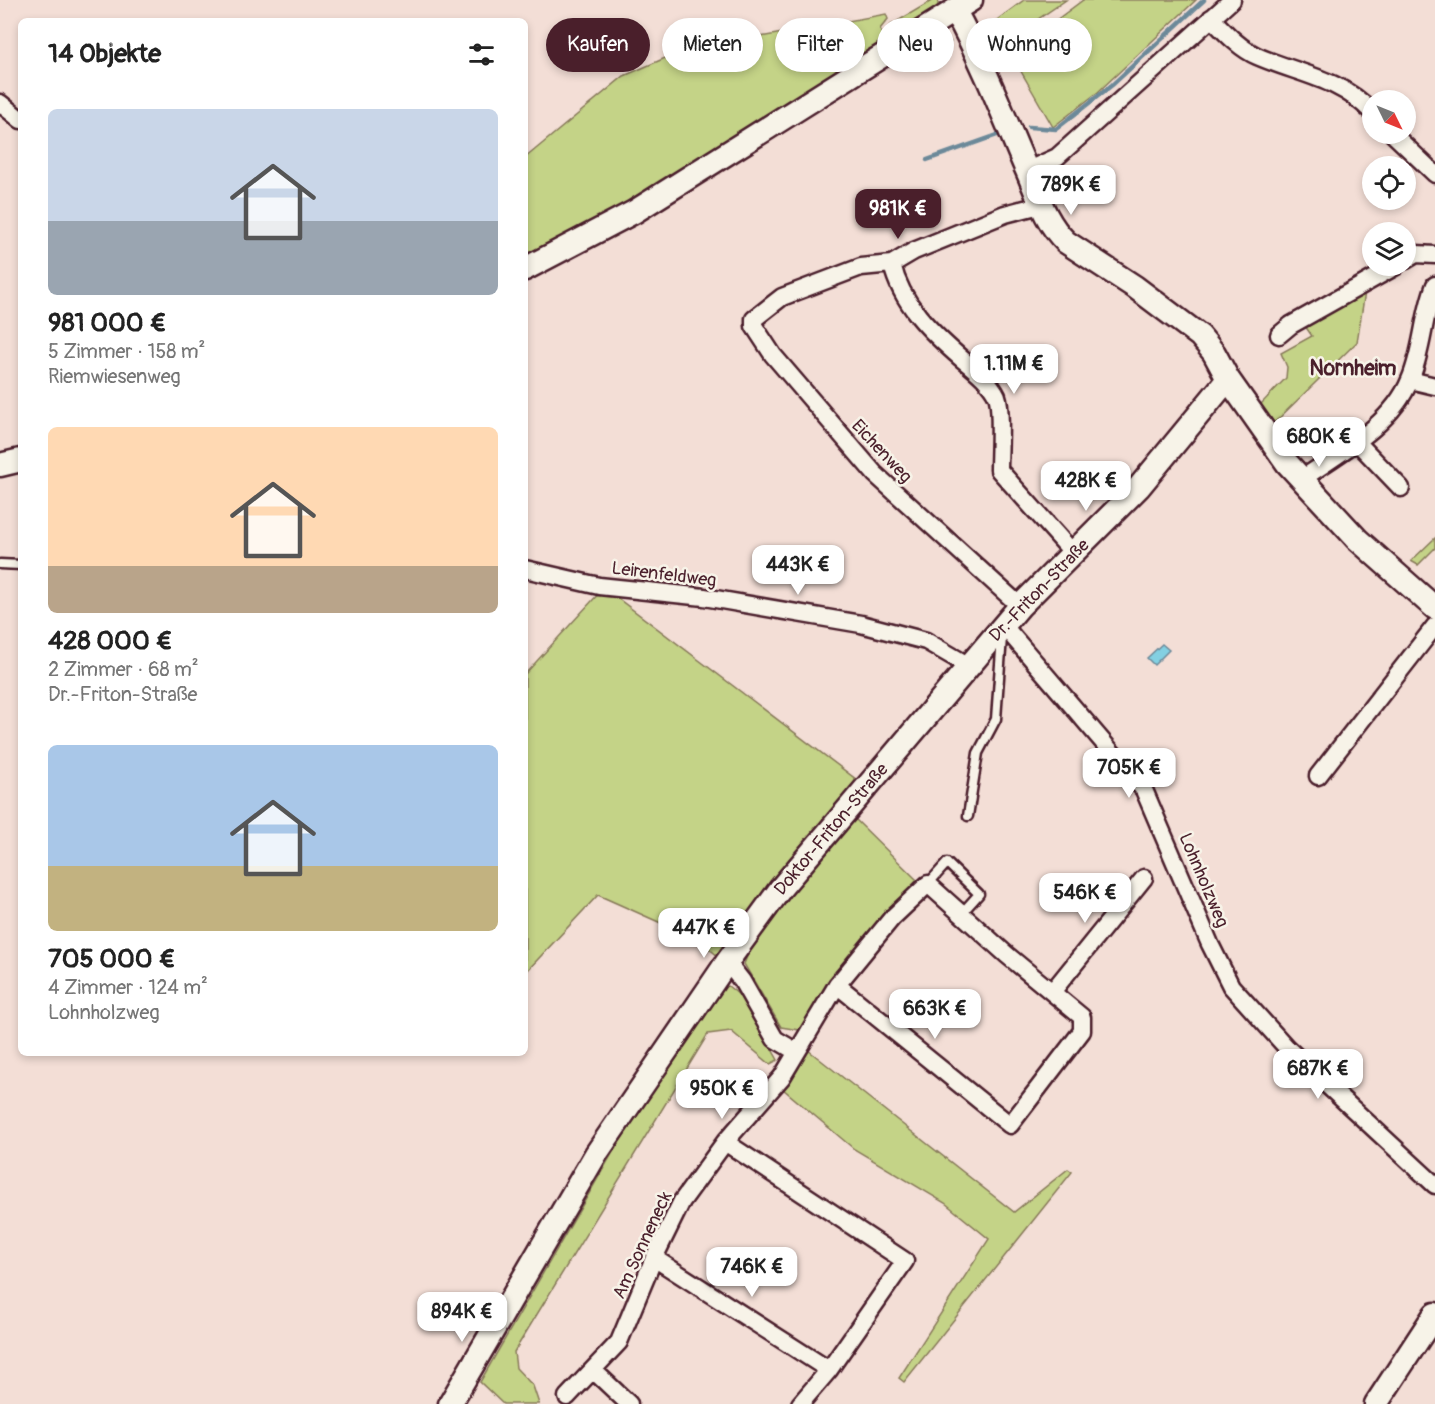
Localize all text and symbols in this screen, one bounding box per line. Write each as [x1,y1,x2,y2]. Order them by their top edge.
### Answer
chip: Kaufen [546,18,650,72]
chip: Mieten [662,18,763,72]
chip: Filter [775,18,865,72]
chip: Neu [877,18,954,72]
chip: Wohnung [966,18,1092,72]
text: 14 Objekte [48,38,161,70]
icon: filters [465,38,498,71]
north arrow [1362,90,1416,144]
map controls [1362,90,1416,276]
icon: home [219,148,327,256]
button: locate [1362,156,1416,210]
pin: 789K € [1022,165,1120,216]
text: 789K € [1041,172,1101,197]
pin: 981K € [849,189,947,240]
text: 981K € [869,196,927,221]
button: layers [1362,222,1416,276]
text: 981 000 € [48,307,166,339]
text: 5 Zimmer · 158 m² [48,339,205,364]
pin: 1.11M € [959,344,1069,395]
text: 1.11M € [984,351,1044,376]
district label: Nornheim [1310,355,1397,382]
text: Riemwiesenweg [48,364,181,389]
street label: Eichenweg [846,415,917,488]
pin: 680K € [1270,417,1368,468]
text: 680K € [1287,424,1351,449]
pin: 428K € [1037,461,1135,512]
icon: home [219,466,327,574]
text: 428K € [1055,468,1117,493]
street label: Dr.-Friton-Straße [984,534,1094,647]
pin: 443K € [749,545,847,596]
text: 443K € [766,552,830,577]
street label: Leirenfeldweg [610,557,718,592]
text: 428 000 € [48,625,172,657]
text: 2 Zimmer · 68 m² [48,657,199,682]
text: Dr.-Friton-Straße [48,682,197,707]
pin: 705K € [1080,748,1178,799]
text: 705K € [1097,755,1161,780]
street label: Doktor-Friton-Straße [769,758,894,900]
icon: home [219,784,327,892]
street label: Lohnholzweg [1173,830,1234,931]
pin: 546K € [1036,873,1134,924]
text: 546K € [1053,880,1117,905]
pin: 447K € [655,908,753,959]
text: 447K € [672,915,736,940]
text: 705 000 € [48,943,175,975]
text: 4 Zimmer · 124 m² [48,975,208,1000]
pin: 663K € [886,989,984,1040]
text: 663K € [903,996,967,1021]
text: Lohnholzweg [48,1000,159,1025]
pin: 687K € [1269,1049,1367,1100]
text: 687K € [1287,1056,1349,1081]
pin: 950K € [673,1069,771,1120]
text: 950K € [690,1076,754,1101]
street label: Am Sonneneck [608,1187,678,1303]
pin: 746K € [703,1247,801,1298]
text: 746K € [720,1254,784,1279]
pin: 894K € [413,1292,511,1343]
text: 894K € [431,1299,493,1324]

